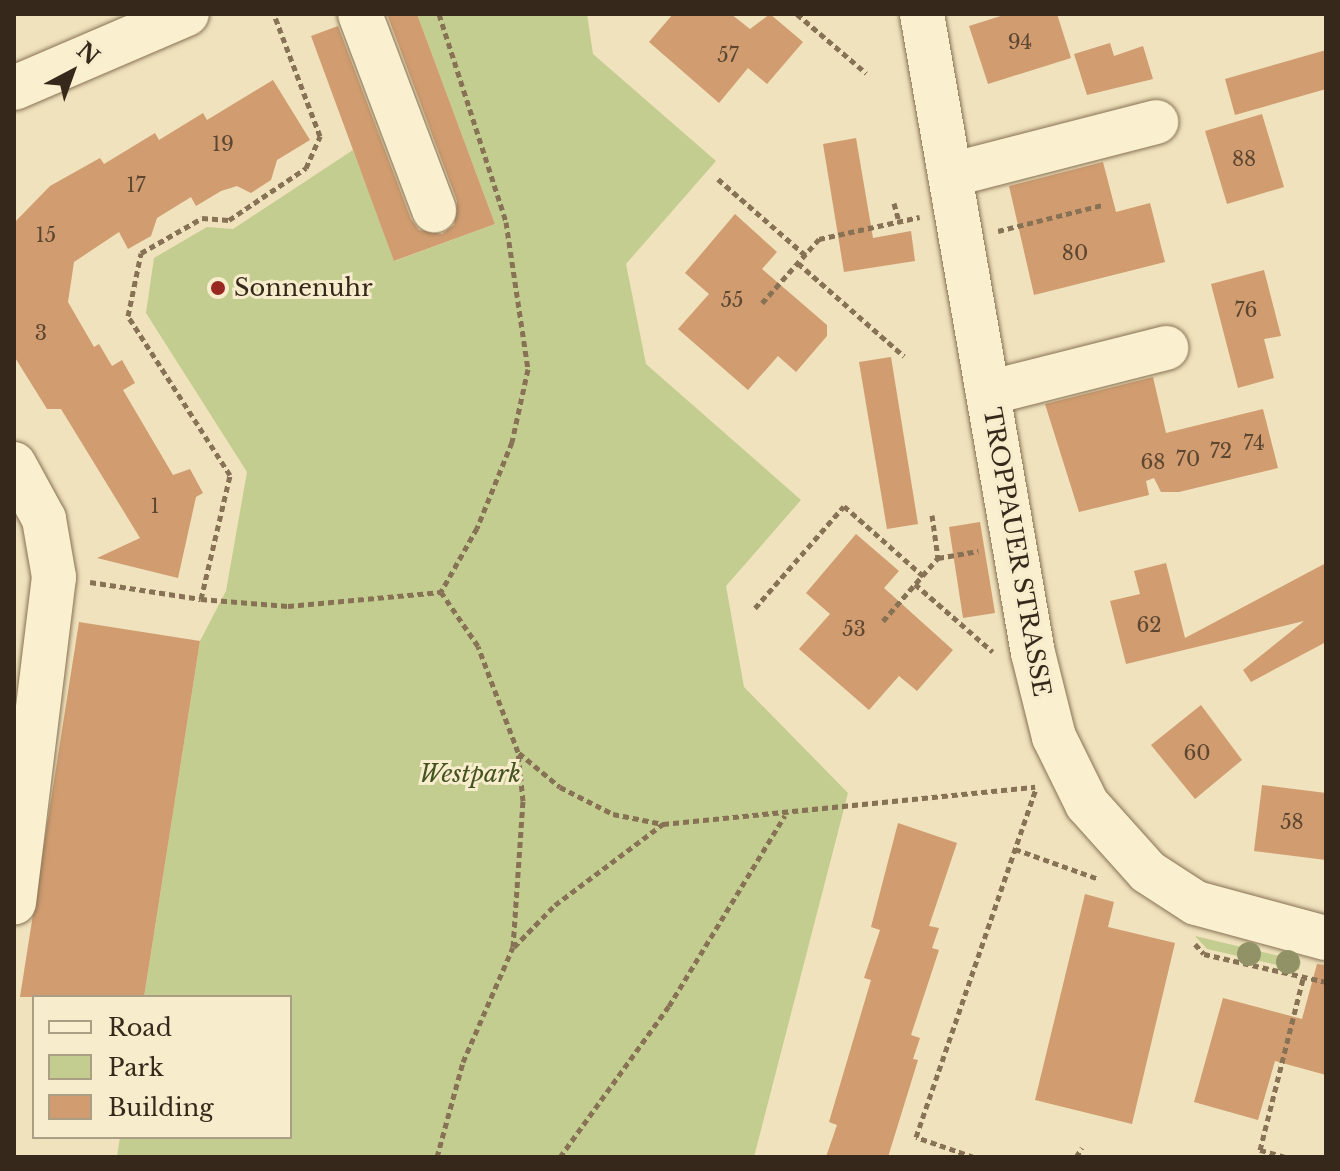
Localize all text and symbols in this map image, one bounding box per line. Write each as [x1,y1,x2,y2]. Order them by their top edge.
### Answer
house number: 94 [1008,30,1032,54]
north arrow [32,32,112,112]
text: N [71,37,105,70]
house number: 57 [717,43,739,67]
house number: 19 [212,132,234,156]
house number: 88 [1232,147,1256,171]
house number: 17 [127,173,145,197]
house number: 15 [36,223,56,247]
house number: 80 [1062,241,1088,265]
place label: Sonnenuhr [234,274,373,302]
marker: Sonnenuhr [209,279,227,297]
house number: 55 [721,288,743,312]
house number: 76 [1235,298,1257,322]
house number: 3 [35,321,47,345]
street label: TROPPAUER STRASSE [977,405,1057,699]
house number: 74 [1243,431,1265,455]
house number: 72 [1210,439,1232,463]
house number: 70 [1176,447,1200,471]
house number: 68 [1141,450,1165,474]
house number: 1 [151,494,159,518]
house number: 62 [1136,613,1162,637]
house number: 53 [842,617,866,641]
house number: 60 [1183,741,1211,765]
park label: Westpark [419,760,521,788]
house number: 58 [1280,810,1304,834]
legend [32,995,292,1139]
text: Road [108,1013,172,1042]
text: Park [108,1053,164,1082]
text: Building [108,1093,214,1122]

